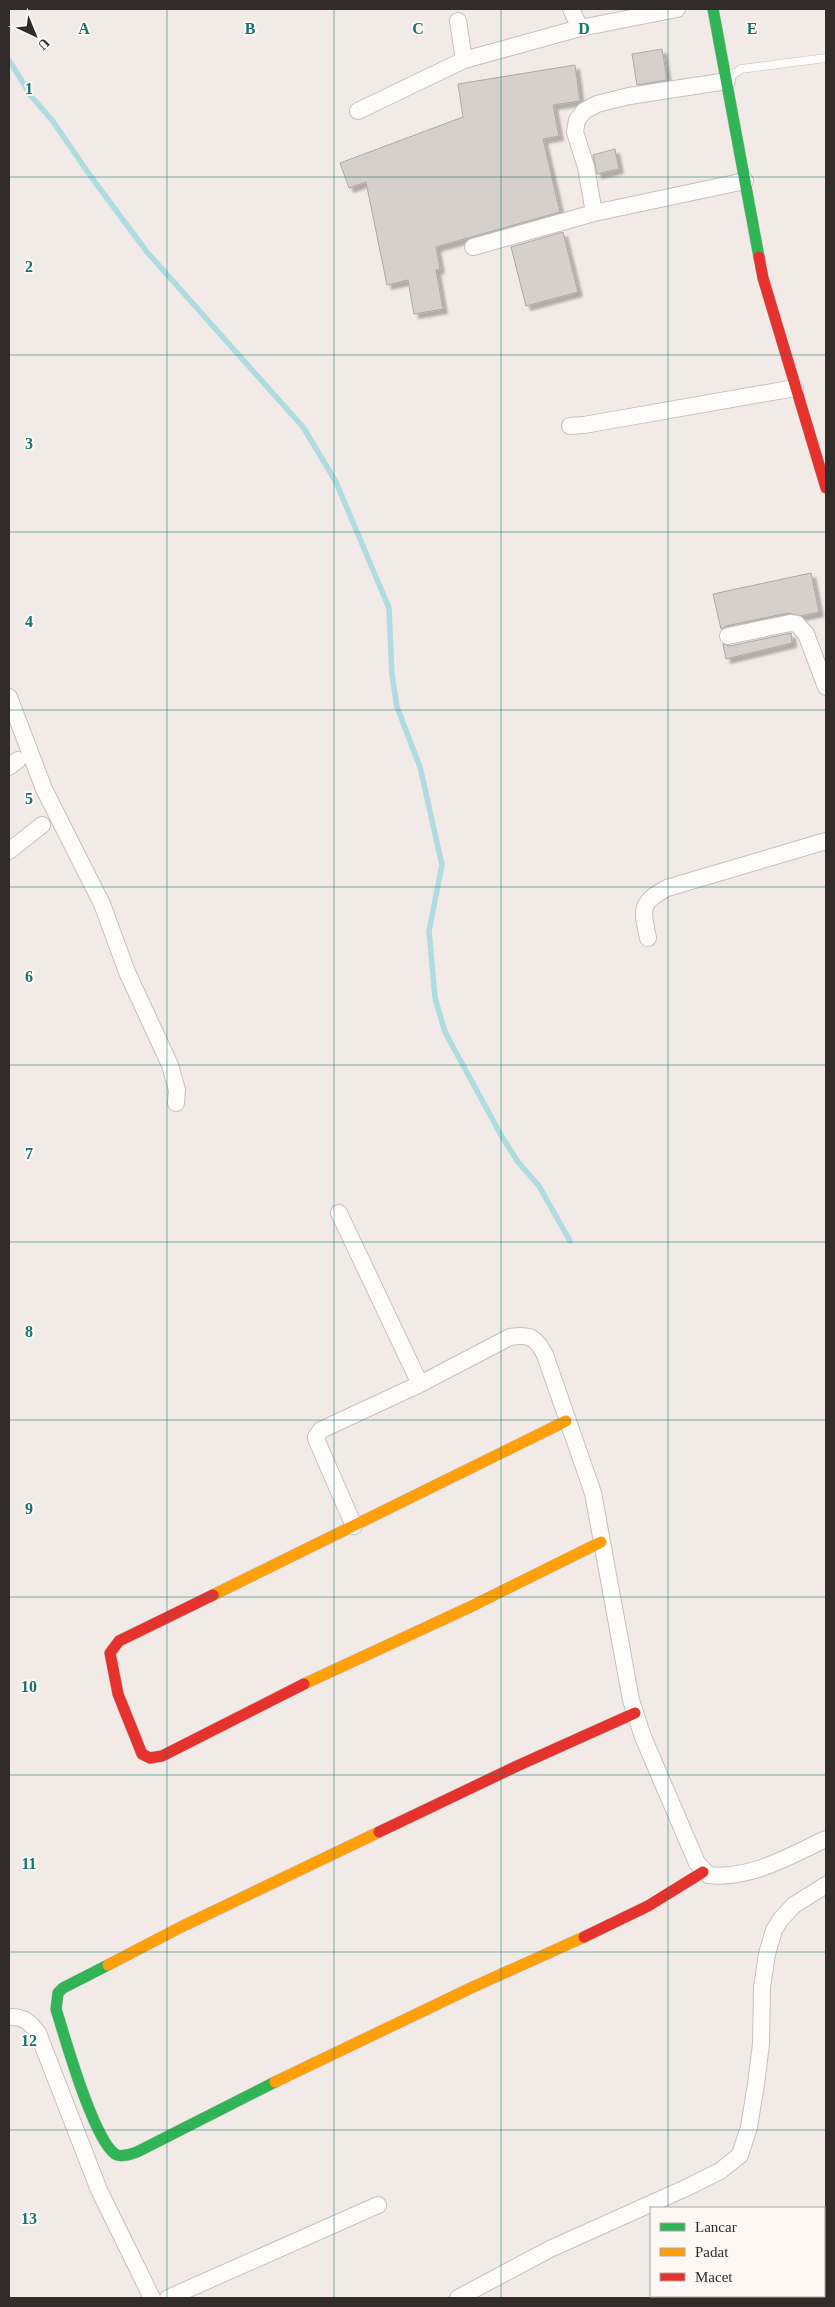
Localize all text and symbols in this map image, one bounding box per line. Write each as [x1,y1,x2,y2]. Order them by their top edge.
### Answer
north arrow [10,10,60,60]
text: A [78,20,90,37]
text: B [245,20,256,37]
text: C [412,20,424,37]
text: D [578,20,590,37]
text: E [747,20,757,37]
text: U [35,35,53,53]
text: 1 [25,80,33,97]
text: 2 [25,258,33,275]
text: 3 [25,435,33,452]
text: 4 [25,613,33,630]
text: 5 [25,790,33,807]
text: 6 [25,968,33,985]
text: 7 [25,1145,33,1162]
text: 8 [25,1323,33,1340]
text: 9 [25,1500,33,1517]
text: 10 [21,1678,37,1695]
text: 11 [21,1855,37,1872]
text: 12 [21,2032,37,2049]
legend [650,2207,825,2297]
text: 13 [21,2210,37,2227]
text: Lancar [695,2219,737,2235]
text: Padat [695,2244,729,2260]
text: Macet [695,2269,733,2285]

